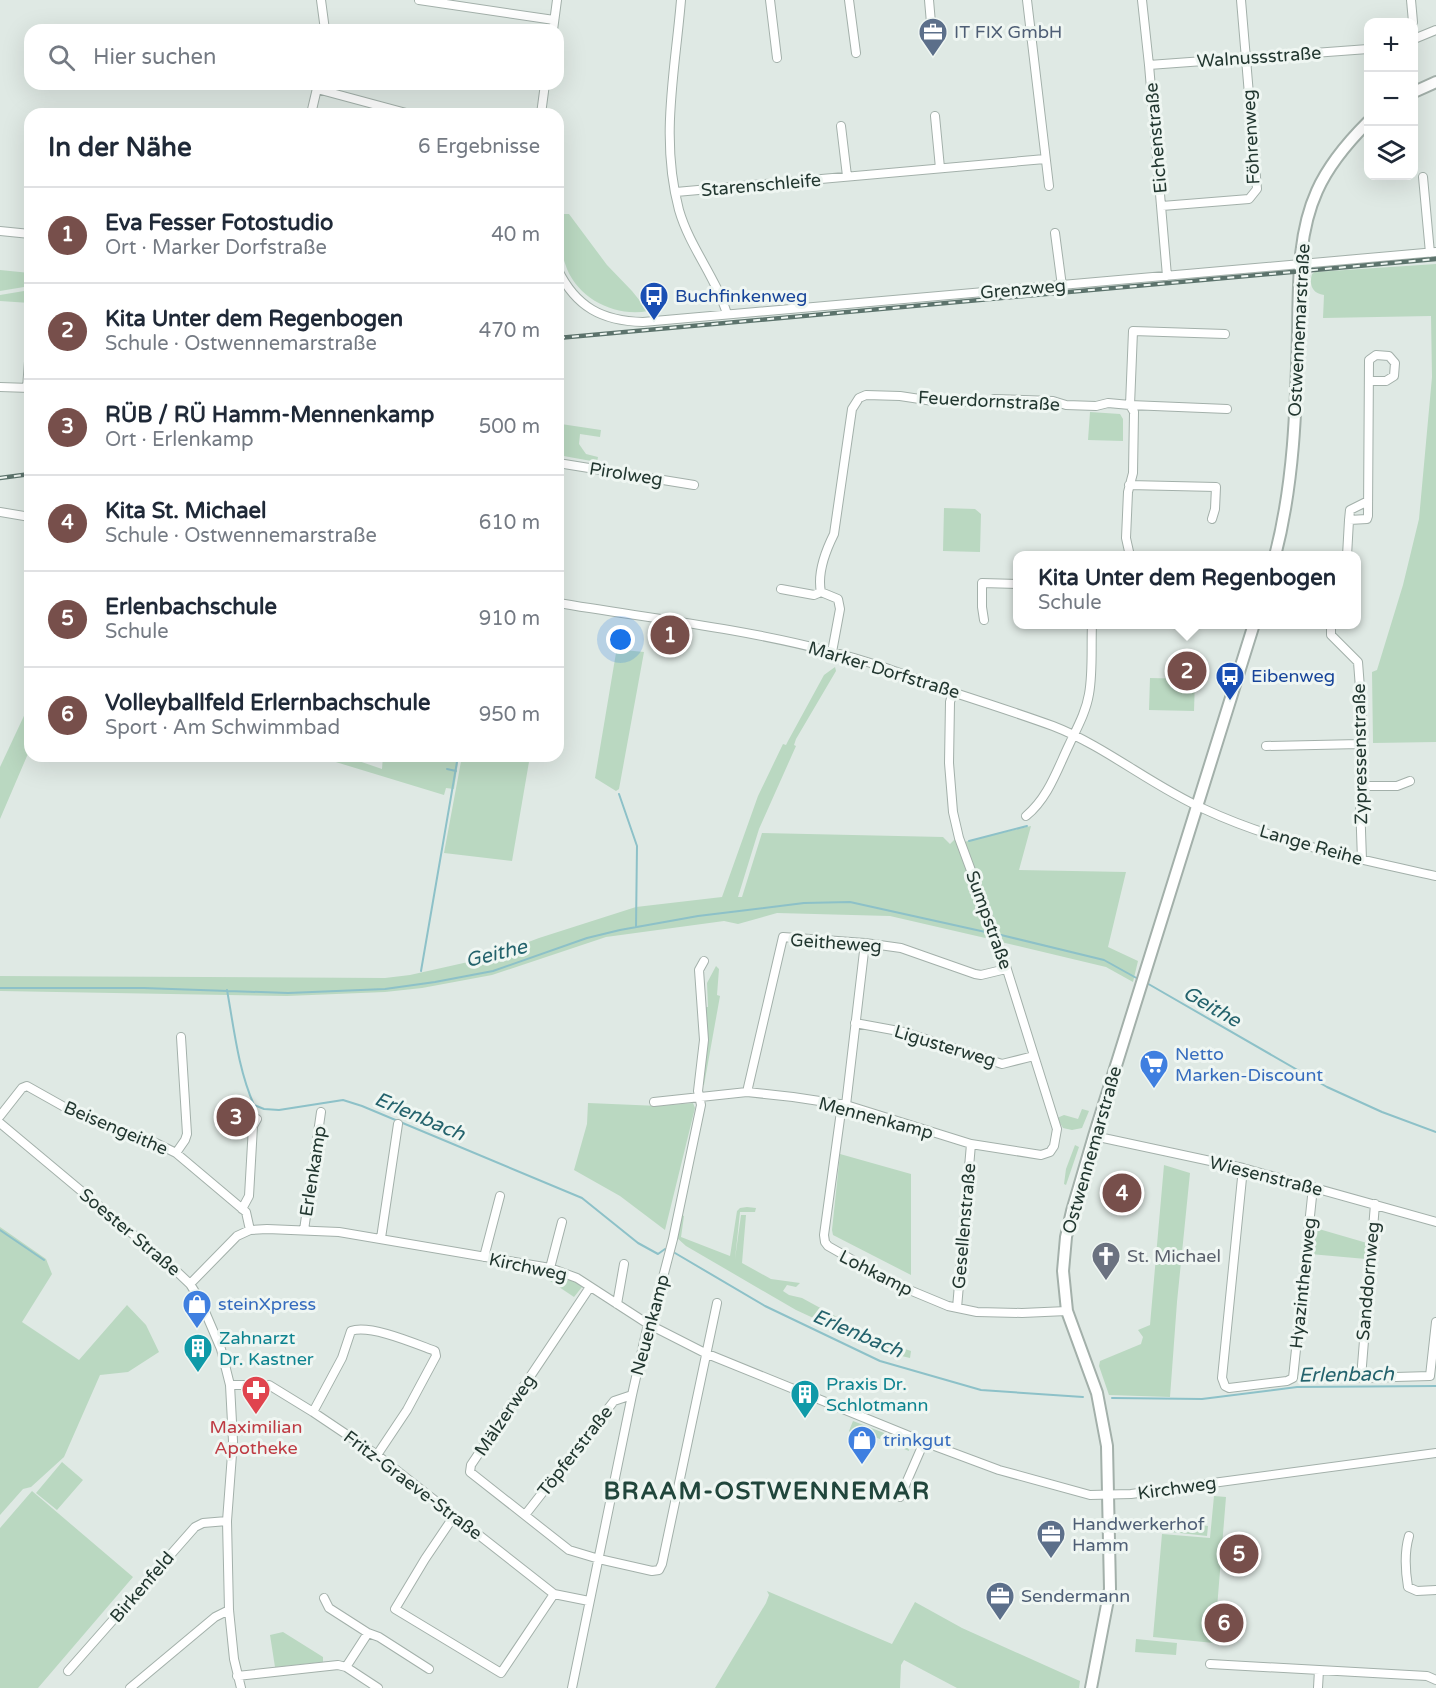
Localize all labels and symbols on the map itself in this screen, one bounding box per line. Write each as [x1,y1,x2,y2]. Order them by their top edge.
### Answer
office icon: IT FIX GmbH [917,16,949,58]
place label: IT FIX GmbH [954,21,1062,43]
street label: Walnussstraße [1196,42,1322,72]
street label: Eichenstraße [1140,82,1172,194]
street label: Föhrenweg [1238,89,1264,185]
street label: Starenschleife [700,169,822,201]
street label: Ostwennemarstraße [1283,243,1315,417]
street label: Grenzweg [979,274,1067,304]
bus stop icon: Buchfinkenweg [638,280,670,322]
place label: Buchfinkenweg [675,285,807,307]
street label: Feuerdornstraße [918,386,1060,416]
street label: Pirolweg [588,457,664,491]
pin: 1 [650,612,690,658]
your location [606,625,635,654]
street label: Marker Dorfstraße [806,636,962,704]
pin: 2 [1168,648,1206,694]
bus stop icon: Eibenweg [1214,660,1246,702]
place label: Eibenweg [1251,665,1335,687]
street label: Zypressenstraße [1348,683,1372,825]
street label: Lange Reihe [1257,820,1365,870]
street label: Sumpstraße [961,868,1017,972]
street label: Geitheweg [789,929,883,957]
water label: Geithe [463,934,531,973]
water label: Geithe [1178,981,1246,1034]
street label: Ligusterweg [891,1020,999,1072]
place label: Netto Marken-Discount [1175,1043,1323,1086]
supermarket icon: Netto Marken-Discount [1138,1048,1170,1090]
street label: Ostwennemarstraße [1058,1064,1126,1236]
water label: Erlenbach [371,1087,469,1147]
street label: Mennenkamp [816,1092,936,1144]
pin: 3 [216,1094,256,1140]
street label: Beisengeithe [61,1096,171,1160]
street label: Erlenkamp [295,1124,331,1218]
street label: Wiesenstraße [1207,1151,1325,1201]
street label: Gesellenstraße [948,1162,980,1290]
pin: 4 [1102,1170,1142,1216]
street label: Soester Straße [75,1183,185,1281]
street label: Hyazinthenweg [1285,1216,1321,1350]
street label: Sanddornweg [1352,1221,1384,1341]
church icon: St. Michael [1090,1240,1122,1282]
street label: Lohkamp [835,1245,917,1301]
place label: St. Michael [1127,1245,1221,1267]
street label: Kirchweg [487,1248,569,1286]
street label: Neuenkamp [626,1272,674,1378]
shop icon: steinXpress [181,1288,213,1330]
place label: steinXpress [218,1293,316,1315]
water label: Erlenbach [809,1304,907,1364]
place label: Zahnarzt Dr. Kastner [219,1327,314,1370]
building icon: Zahnarzt Dr. Kastner [182,1332,214,1374]
water label: Erlenbach [1298,1362,1395,1388]
street label: Mälzerweg [470,1370,540,1460]
place label: Praxis Dr. Schlotmann [826,1373,928,1416]
pharmacy icon: Maximilian Apotheke [240,1374,272,1416]
building icon: Praxis Dr. Schlotmann [789,1378,821,1420]
street label: Töpferstraße [533,1401,617,1501]
place label: Maximilian Apotheke [210,1416,302,1459]
shop icon: trinkgut [846,1424,878,1466]
street label: Fritz-Graeve-Straße [339,1426,487,1544]
place label: trinkgut [883,1429,951,1451]
street label: Kirchweg [1136,1472,1218,1504]
district label: BRAAM-OSTWENNEMAR [603,1477,931,1506]
place label: Handwerkerhof Hamm [1072,1513,1205,1556]
office icon: Handwerkerhof Hamm [1035,1518,1067,1560]
pin: 5 [1220,1532,1258,1576]
street label: Birkenfeld [105,1547,179,1627]
office icon: Sendermann [984,1580,1016,1622]
place label: Sendermann [1021,1585,1130,1607]
pin: 6 [1204,1600,1244,1646]

